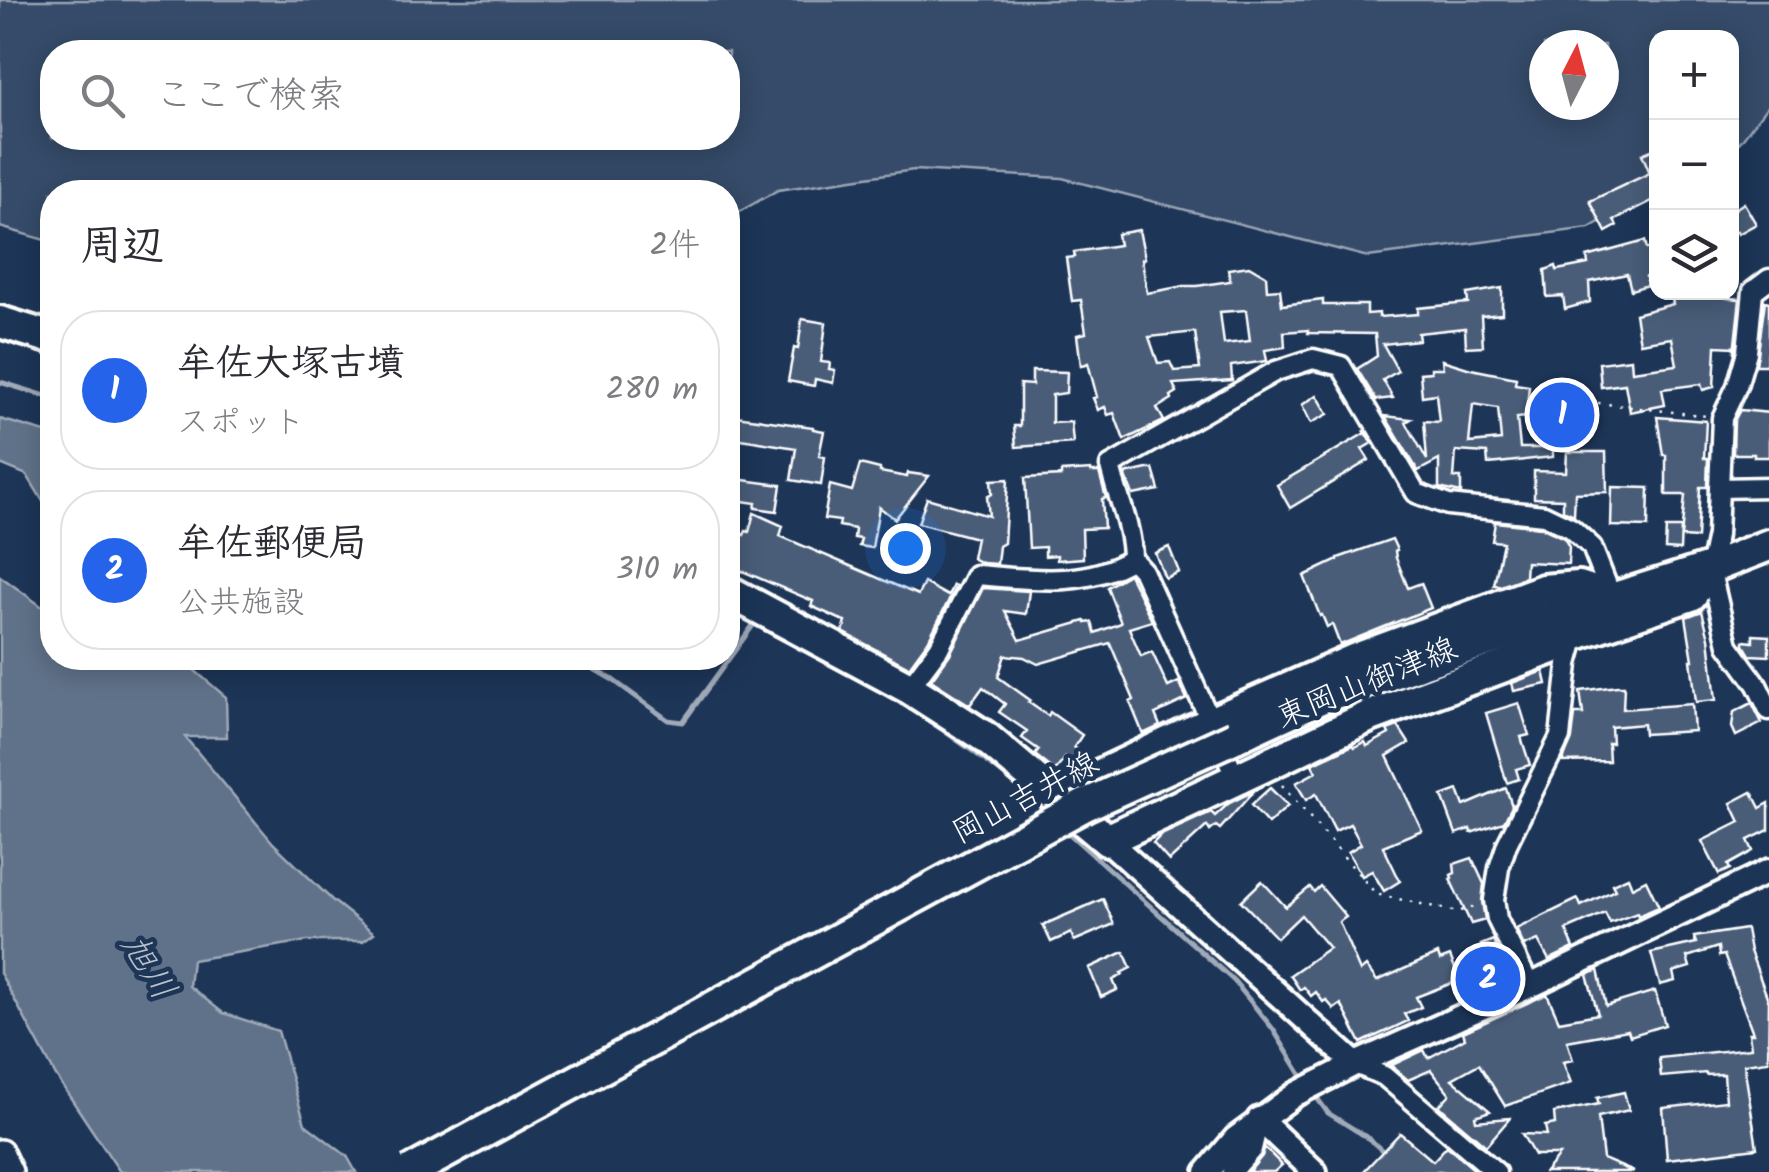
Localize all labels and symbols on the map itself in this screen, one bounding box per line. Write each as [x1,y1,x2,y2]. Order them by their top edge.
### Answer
north arrow [1529,30,1619,120]
pin: 1 [1530,378,1594,452]
your location [880,523,931,574]
street label: 東岡山御津線 [1268,624,1466,744]
street label: 岡山吉井線 [943,739,1109,859]
water label: 旭川 [105,923,189,1013]
pin: 2 [1456,942,1520,1016]

